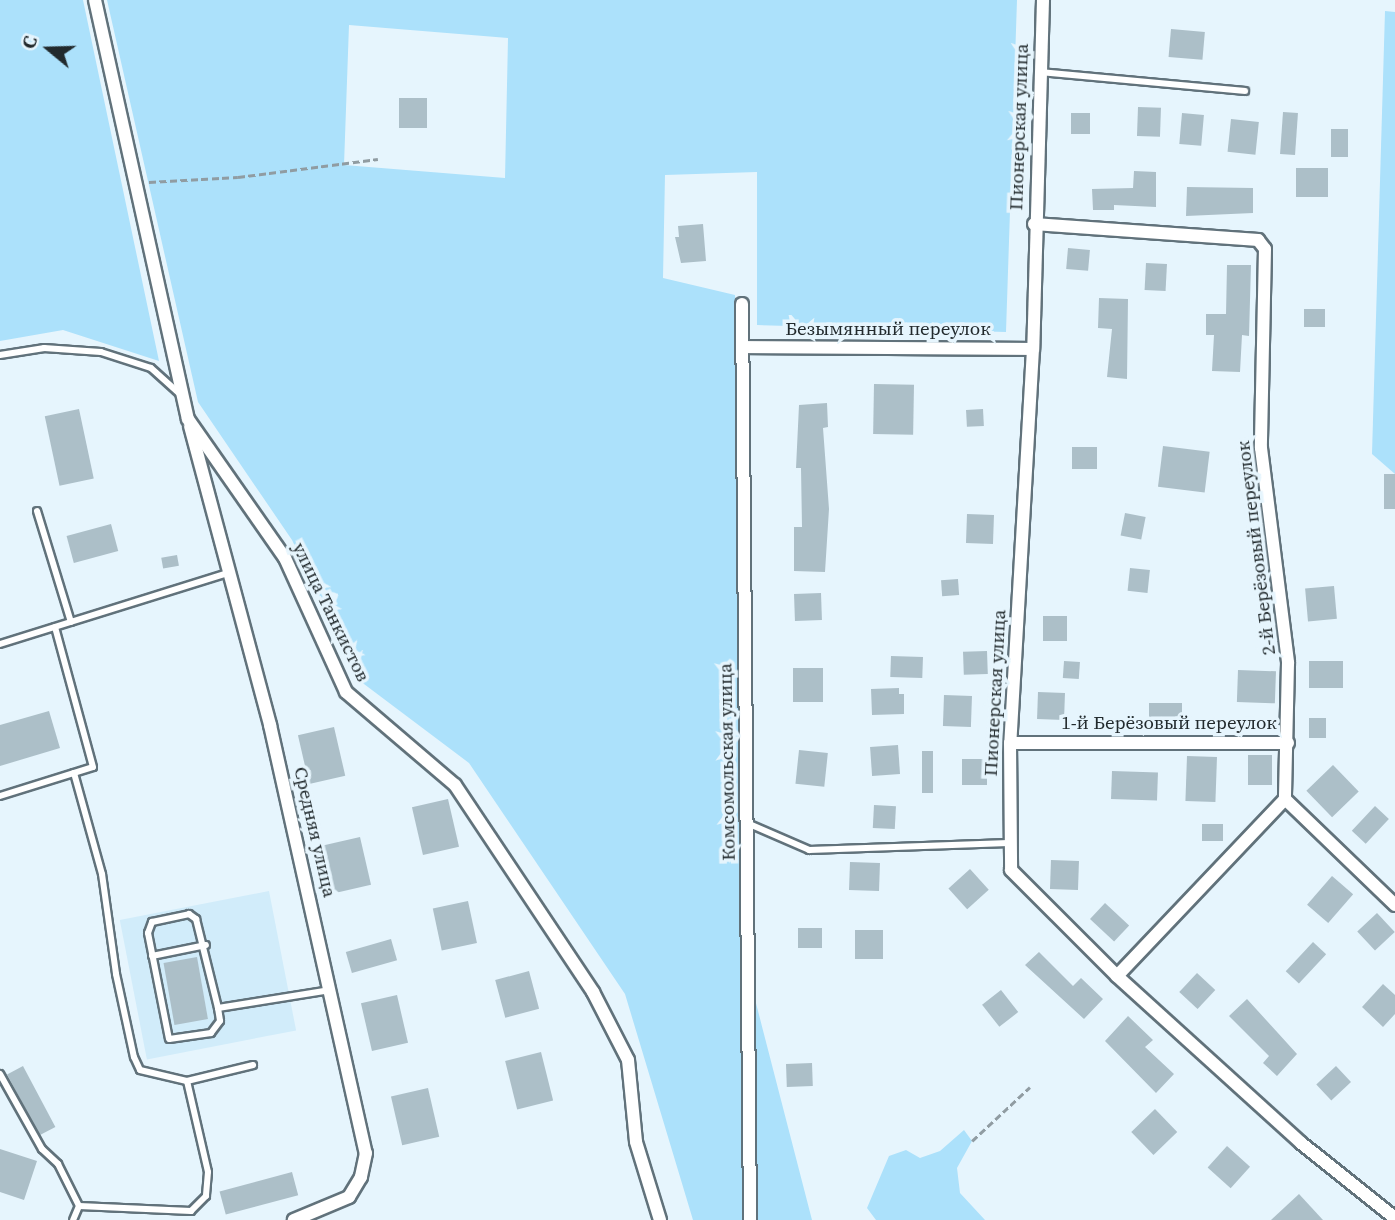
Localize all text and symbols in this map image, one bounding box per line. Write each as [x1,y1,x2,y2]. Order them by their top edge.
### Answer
north arrow [14,14,84,84]
text: С [15,32,43,52]
street label: Пионерская улица [1005,43,1033,211]
street label: Безымянный переулок [785,318,991,340]
street label: 2-й Берёзовый переулок [1232,440,1280,656]
street label: улица Танкистов [287,539,375,685]
street label: Пионерская улица [979,609,1011,777]
street label: Комсомольская улица [714,663,740,861]
street label: 1-й Берёзовый переулок [1061,712,1277,734]
street label: Средняя улица [289,765,341,899]

